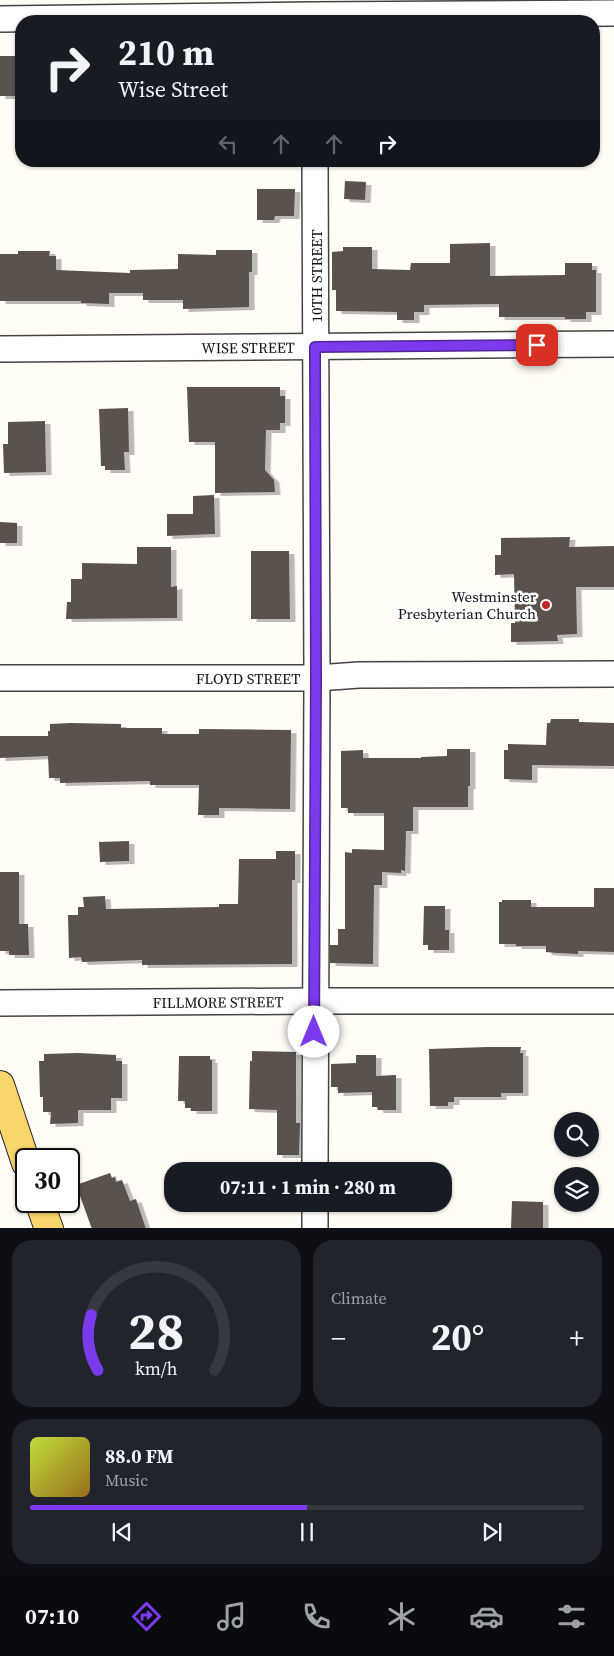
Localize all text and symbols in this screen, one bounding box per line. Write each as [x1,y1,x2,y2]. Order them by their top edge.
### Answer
text: 210 m [118,29,214,77]
icon: right [35,35,100,100]
text: Wise Street [118,74,228,104]
icon: left [214,130,242,158]
icon: ahead [267,130,295,158]
icon: ahead [320,130,348,158]
icon: right [373,130,401,158]
street label: 10TH STREET [306,230,327,322]
pin [516,324,558,366]
icon: arrive [523,331,551,359]
street label: WISE STREET [201,336,295,358]
place label: Westminster Presbyterian Church [398,586,537,624]
marker: Westminster Presbyterian Church [540,599,552,611]
street label: FLOYD STREET [196,668,300,689]
street label: FILLMORE STREET [153,991,283,1013]
position arrow [287,1005,339,1057]
map controls [554,1112,599,1212]
button: search [554,1112,599,1157]
speed limit sign: 30 [15,1148,80,1213]
button: layers [554,1167,599,1212]
text: 07:11 · 1 min · 280 m [220,1174,396,1200]
text: Climate [331,1287,387,1309]
text: 28 [128,1295,185,1366]
text: 20° [431,1311,484,1363]
text: − [331,1319,346,1357]
text: + [569,1319,584,1357]
text: km/h [135,1356,178,1381]
text: 88.0 FM [105,1443,174,1469]
text: Music [105,1469,148,1491]
icon: previous [108,1518,136,1546]
icon: pause [293,1518,321,1546]
icon: next [478,1518,506,1546]
icon: directions [129,1599,164,1634]
icon: music [214,1599,249,1634]
icon: phone [299,1599,334,1634]
icon: climate [384,1599,419,1634]
icon: car [469,1599,504,1634]
icon: filters [554,1599,589,1634]
text: 07:10 [25,1601,79,1631]

